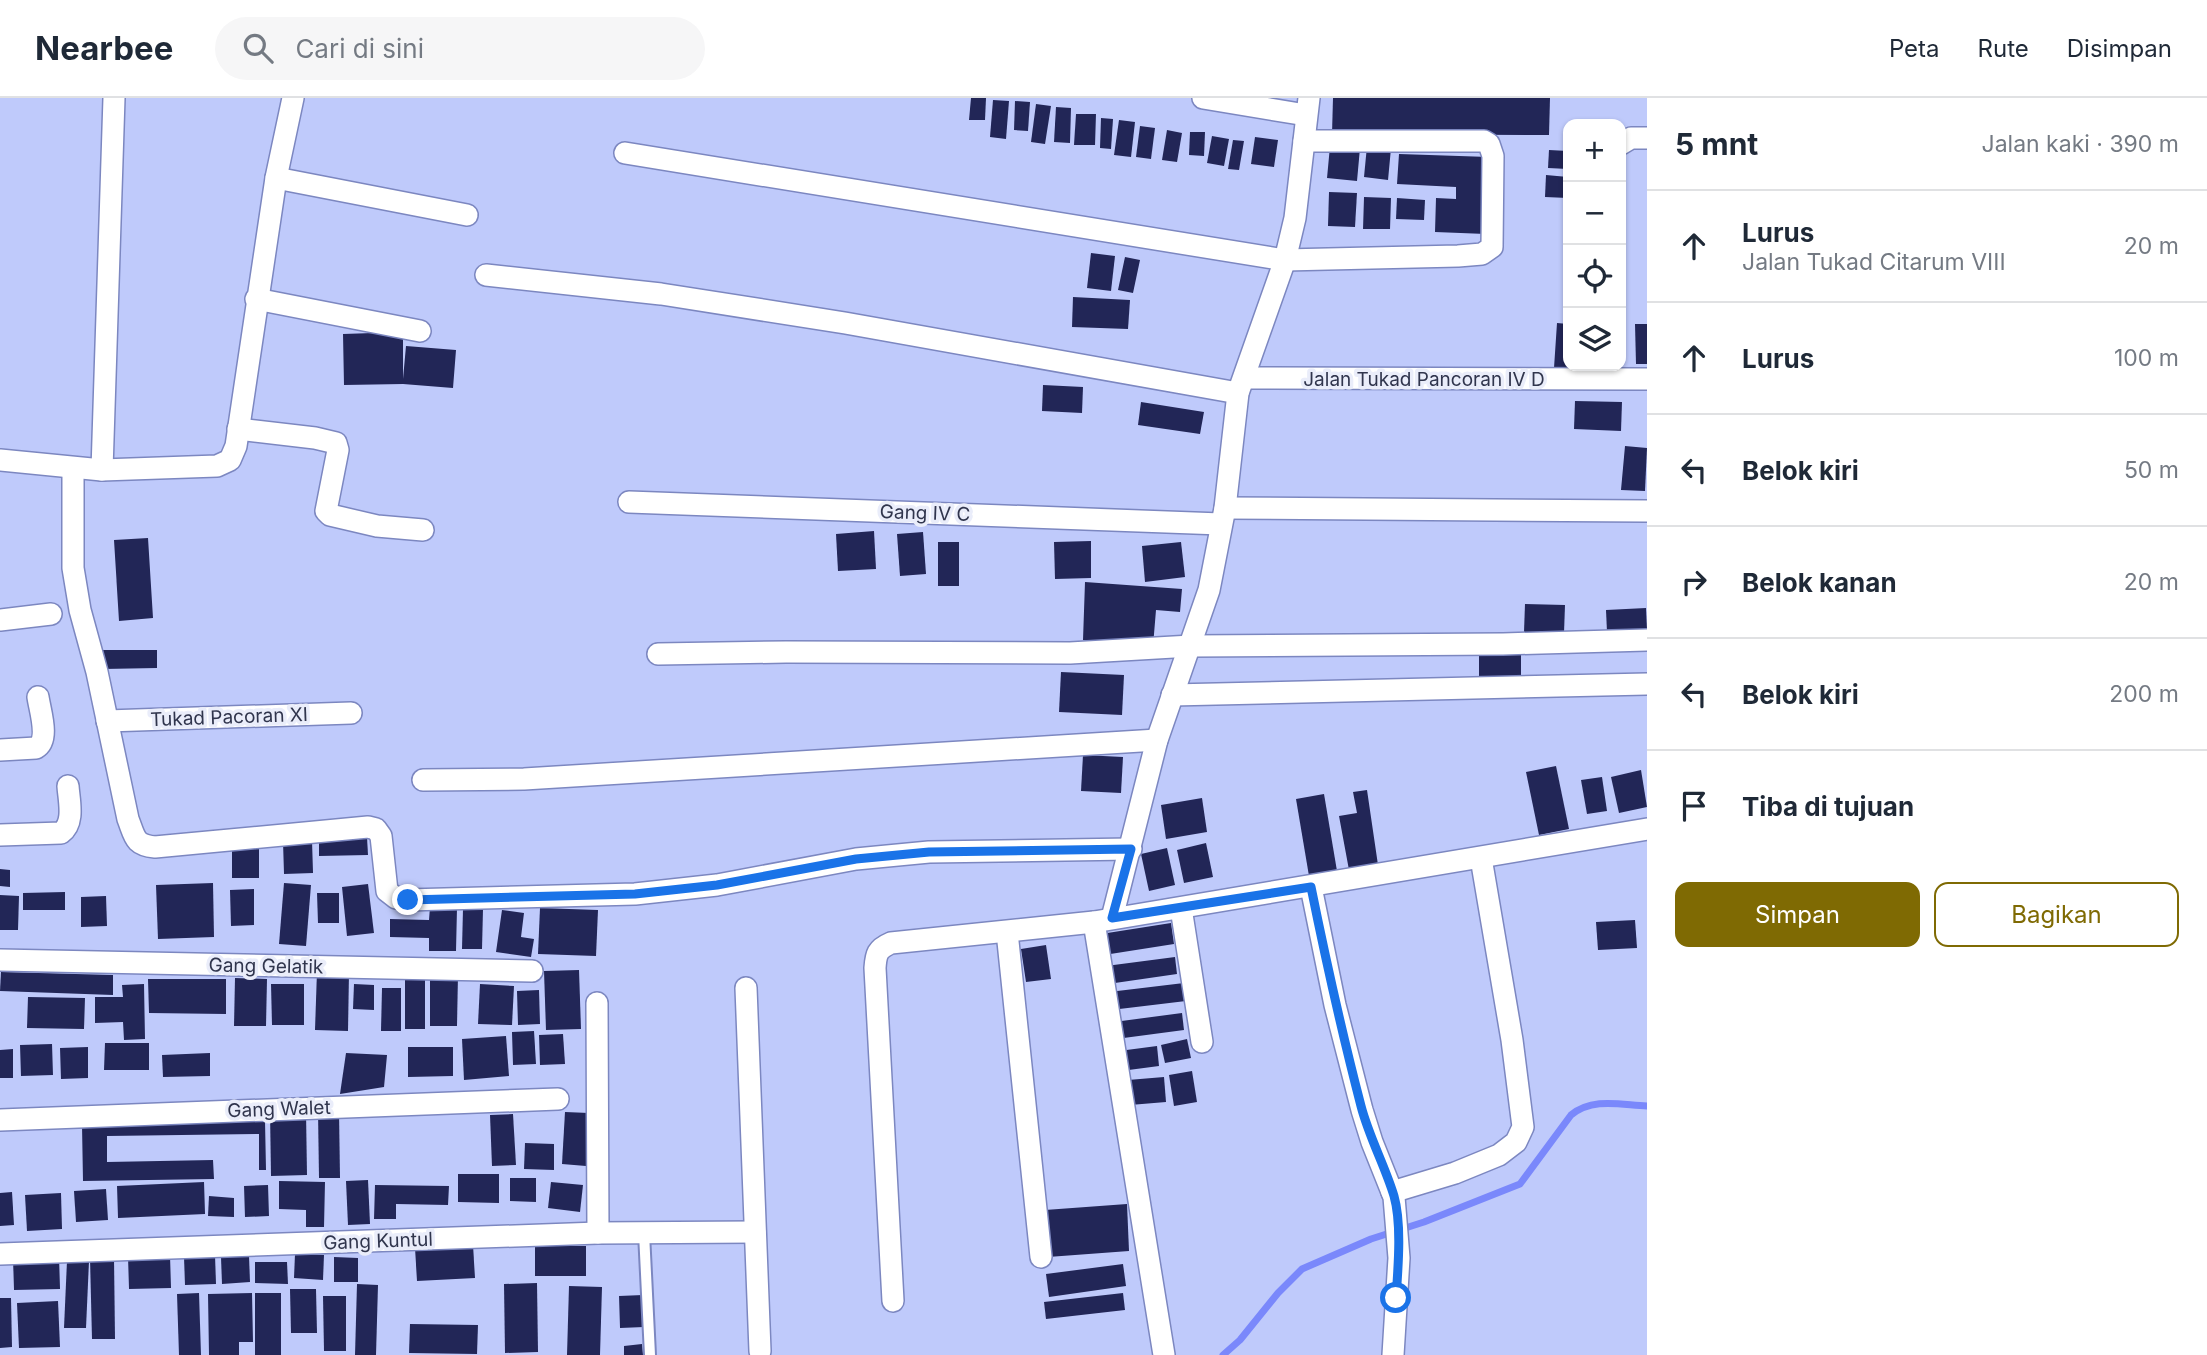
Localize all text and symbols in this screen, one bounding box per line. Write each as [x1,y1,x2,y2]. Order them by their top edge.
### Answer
search box [215,17,705,80]
text: Nearbee [35,28,173,68]
icon: search [239,29,277,67]
text: Cari di sini [295,33,424,64]
text: Peta [1889,34,1940,63]
text: Rute [1978,34,2029,63]
text: Disimpan [2067,34,2172,63]
map controls [1563,119,1626,371]
button: + [1563,119,1626,182]
text: 5 mnt [1675,126,1758,162]
text: Jalan kaki · 390 m [1982,130,2179,158]
button: − [1563,182,1626,245]
text: Lurus [1742,217,1814,248]
icon: ahead [1675,227,1713,265]
text: 20 m [2124,232,2179,260]
button: locate [1563,245,1626,308]
text: Jalan Tukad Citarum VIII [1742,248,2006,276]
button: layers [1563,308,1626,371]
icon: ahead [1675,339,1713,377]
text: Lurus [1742,343,1814,374]
text: 100 m [2114,344,2179,372]
street label: Jalan Tukad Pancoran IV D [1303,368,1545,391]
icon: left [1675,451,1713,489]
text: Belok kiri [1742,455,1859,486]
text: 50 m [2124,456,2179,484]
street label: Gang IV C [879,500,971,526]
icon: right [1675,563,1713,601]
text: Belok kanan [1742,567,1897,598]
text: 20 m [2124,568,2179,596]
icon: left [1675,675,1713,713]
text: Belok kiri [1742,679,1859,710]
text: 200 m [2109,680,2179,708]
street label: Tukad Pacoran XI [150,703,308,731]
icon: arrive [1675,787,1713,825]
text: Tiba di tujuan [1742,791,1914,822]
button: Simpan [1675,882,1920,947]
button: Bagikan [1934,882,2179,947]
route end [392,884,423,915]
street label: Gang Gelatik [208,953,324,979]
street label: Gang Walet [227,1096,331,1122]
street label: Gang Kuntul [323,1228,433,1254]
route start [1380,1282,1411,1313]

